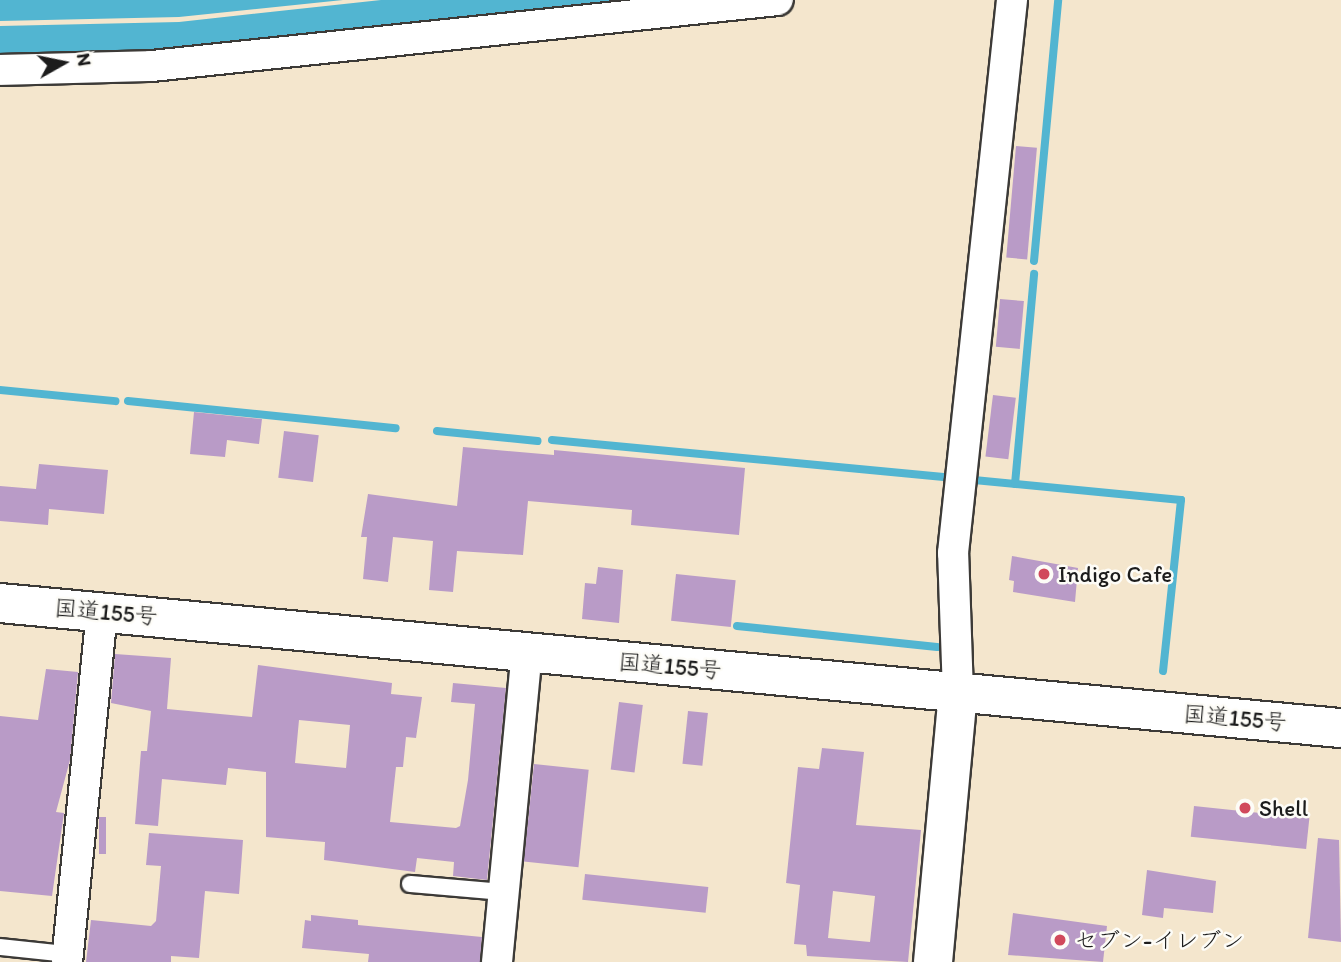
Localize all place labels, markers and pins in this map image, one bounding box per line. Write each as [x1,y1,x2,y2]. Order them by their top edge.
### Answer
place label: Indigo Cafe [1058,560,1173,588]
marker: Indigo Cafe [1036,566,1052,582]
place label: Shell [1259,794,1308,822]
marker: Shell [1237,800,1253,816]
place label: セブン-イレブン [1074,926,1244,954]
marker: セブン-イレブン [1052,932,1068,948]

